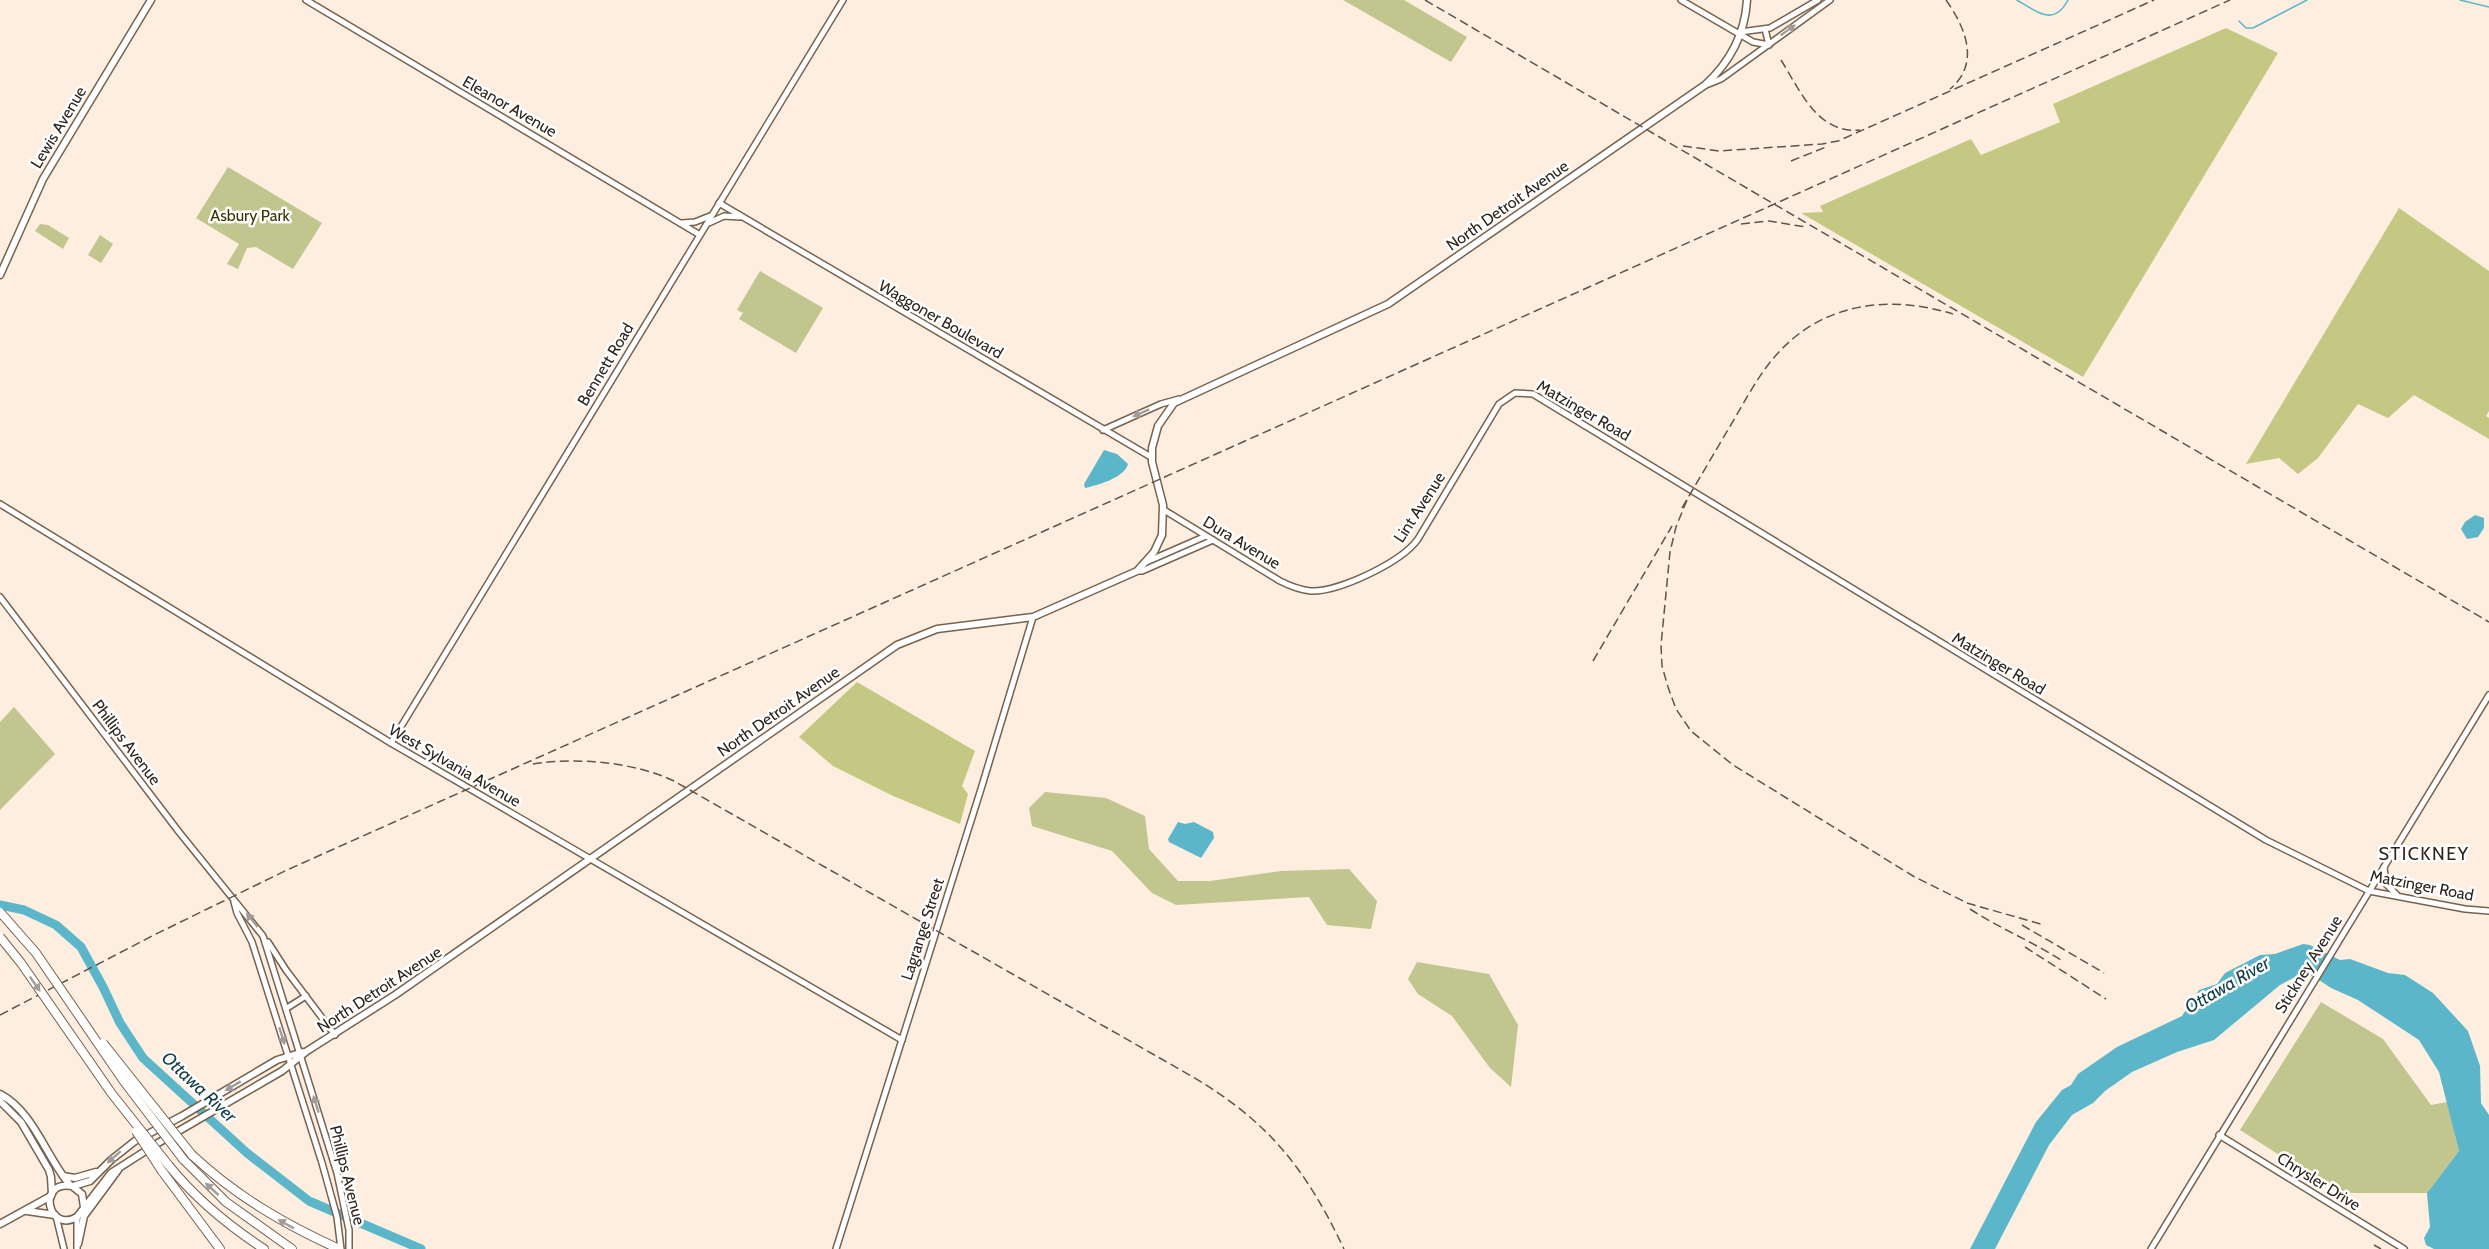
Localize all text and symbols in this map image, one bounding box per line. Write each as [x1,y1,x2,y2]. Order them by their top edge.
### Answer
one-way arrow [1780,25,1796,36]
street label: Eleanor Avenue [459,72,560,141]
street label: Lewis Avenue [27,83,90,172]
street label: North Detroit Avenue [1443,156,1572,255]
park label: Asbury Park [210,206,290,225]
street label: Waggoner Boulevard [875,276,1006,363]
street label: Bennett Road [573,320,638,409]
street label: Matzinger Road [1533,376,1634,445]
one-way arrow [1133,408,1150,417]
street label: Lint Avenue [1390,469,1449,546]
street label: Dura Avenue [1200,512,1284,573]
street label: Matzinger Road [1949,628,2049,699]
street label: North Detroit Avenue [714,662,843,761]
street label: Phillips Avenue [88,696,165,789]
street label: West Sylvania Avenue [385,720,524,811]
district label: STICKNEY [2379,843,2469,865]
street label: Matzinger Road [2368,866,2475,905]
street label: Lagrange Street [897,875,948,983]
one-way arrow [245,912,258,928]
street label: Stickney Avenue [2271,912,2346,1017]
street label: North Detroit Avenue [314,942,445,1037]
water label: Ottawa River [2181,951,2274,1018]
one-way arrow [29,975,41,991]
one-way arrow [277,1027,287,1045]
water label: Ottawa River [157,1047,242,1128]
one-way arrow [225,1081,241,1092]
one-way arrow [311,1095,320,1113]
street label: Phillips Avenue [326,1123,369,1227]
street label: Chrysler Drive [2274,1148,2364,1215]
one-way arrow [106,1151,122,1164]
one-way arrow [204,1182,219,1196]
one-way arrow [277,1219,294,1229]

